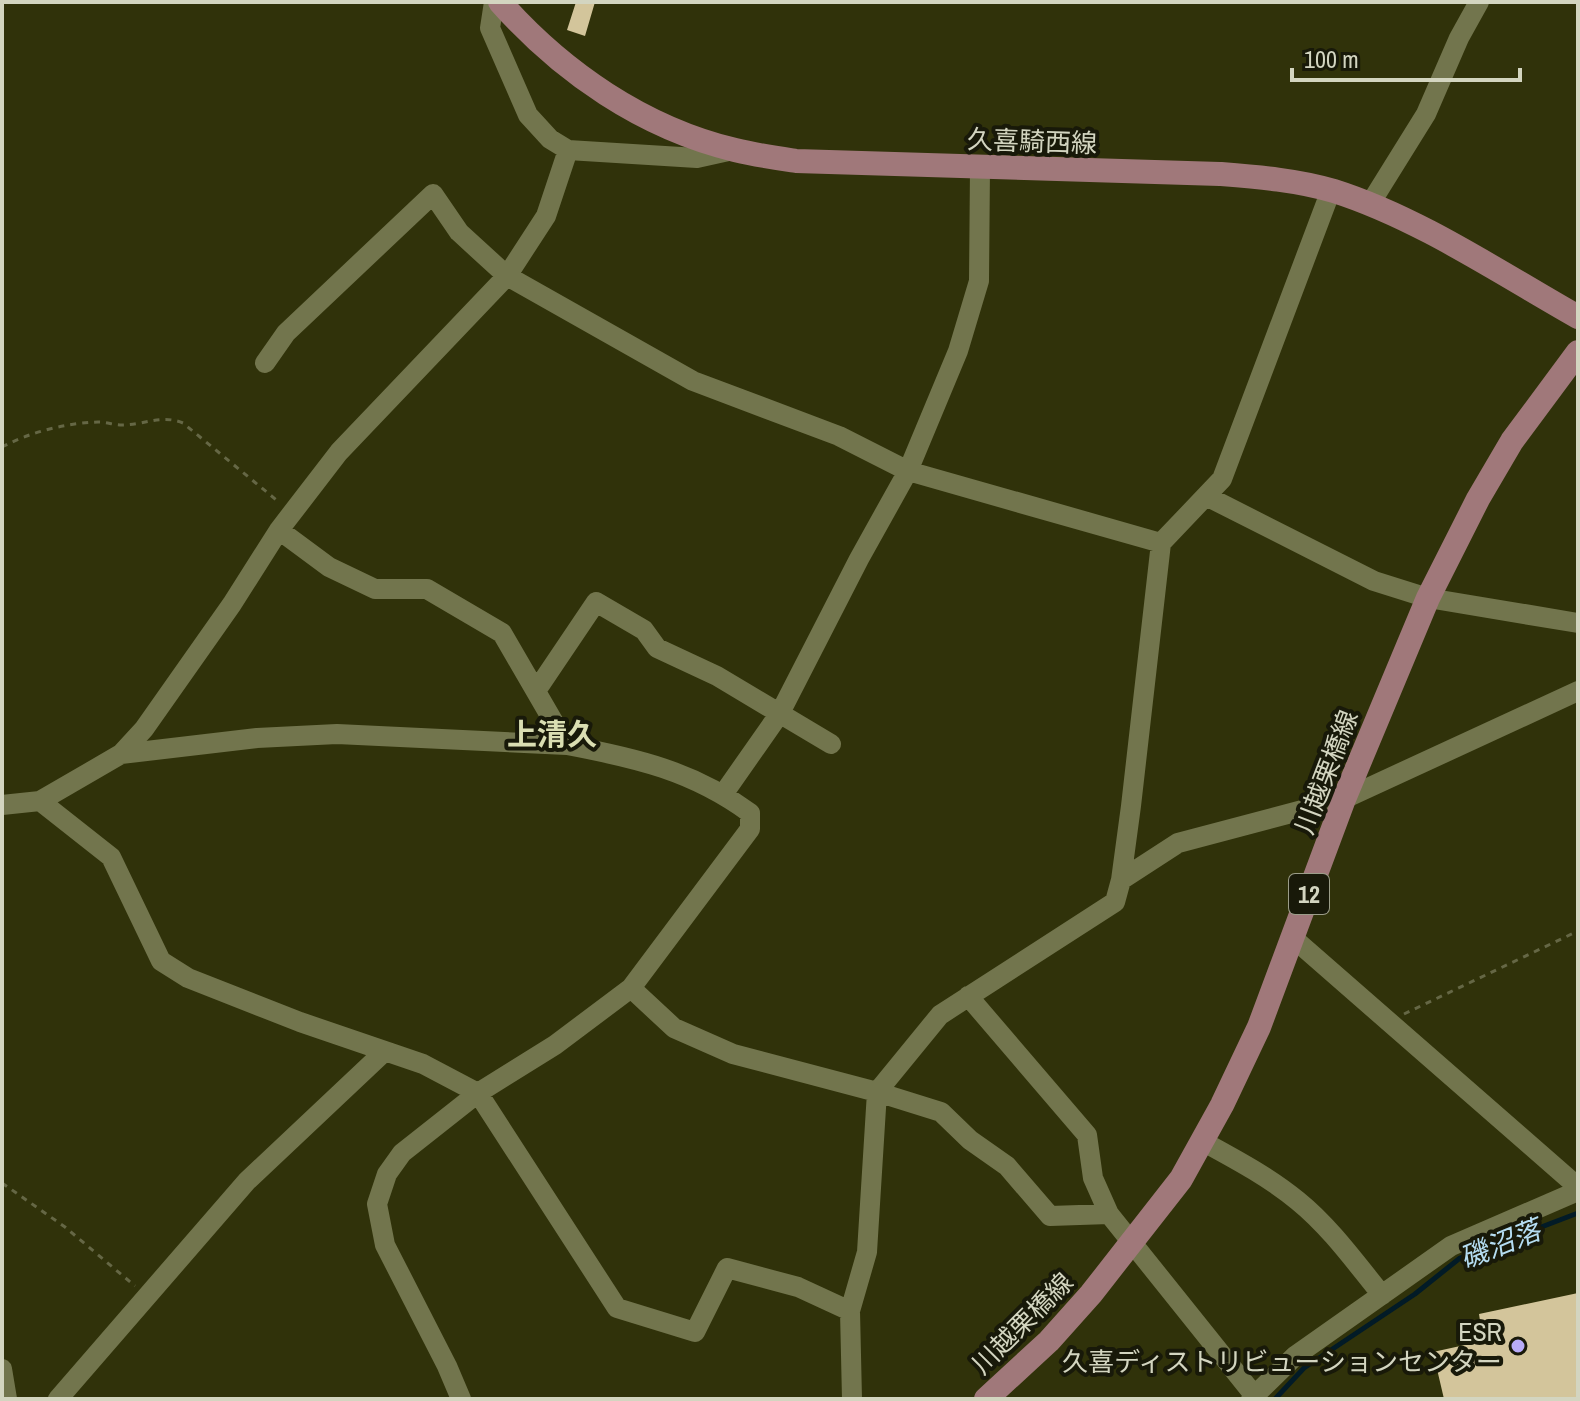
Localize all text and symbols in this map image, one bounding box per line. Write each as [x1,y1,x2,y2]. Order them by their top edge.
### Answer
scale bar [1292,32,1520,82]
text: 100 m [1304,43,1359,75]
street label: 久喜騎西線 [966,121,1098,161]
street label: 川越栗橋線 [1286,705,1366,839]
district label: 上清久 [507,714,597,754]
road number: 12 [1289,874,1329,914]
water label: 磯沼落 [1454,1209,1550,1277]
street label: 川越栗橋線 [964,1265,1080,1381]
place label: ESR 久喜ディストリビューションセンター [1062,1314,1502,1379]
marker: ESR 久喜ディストリビューションセンター [1509,1337,1527,1355]

